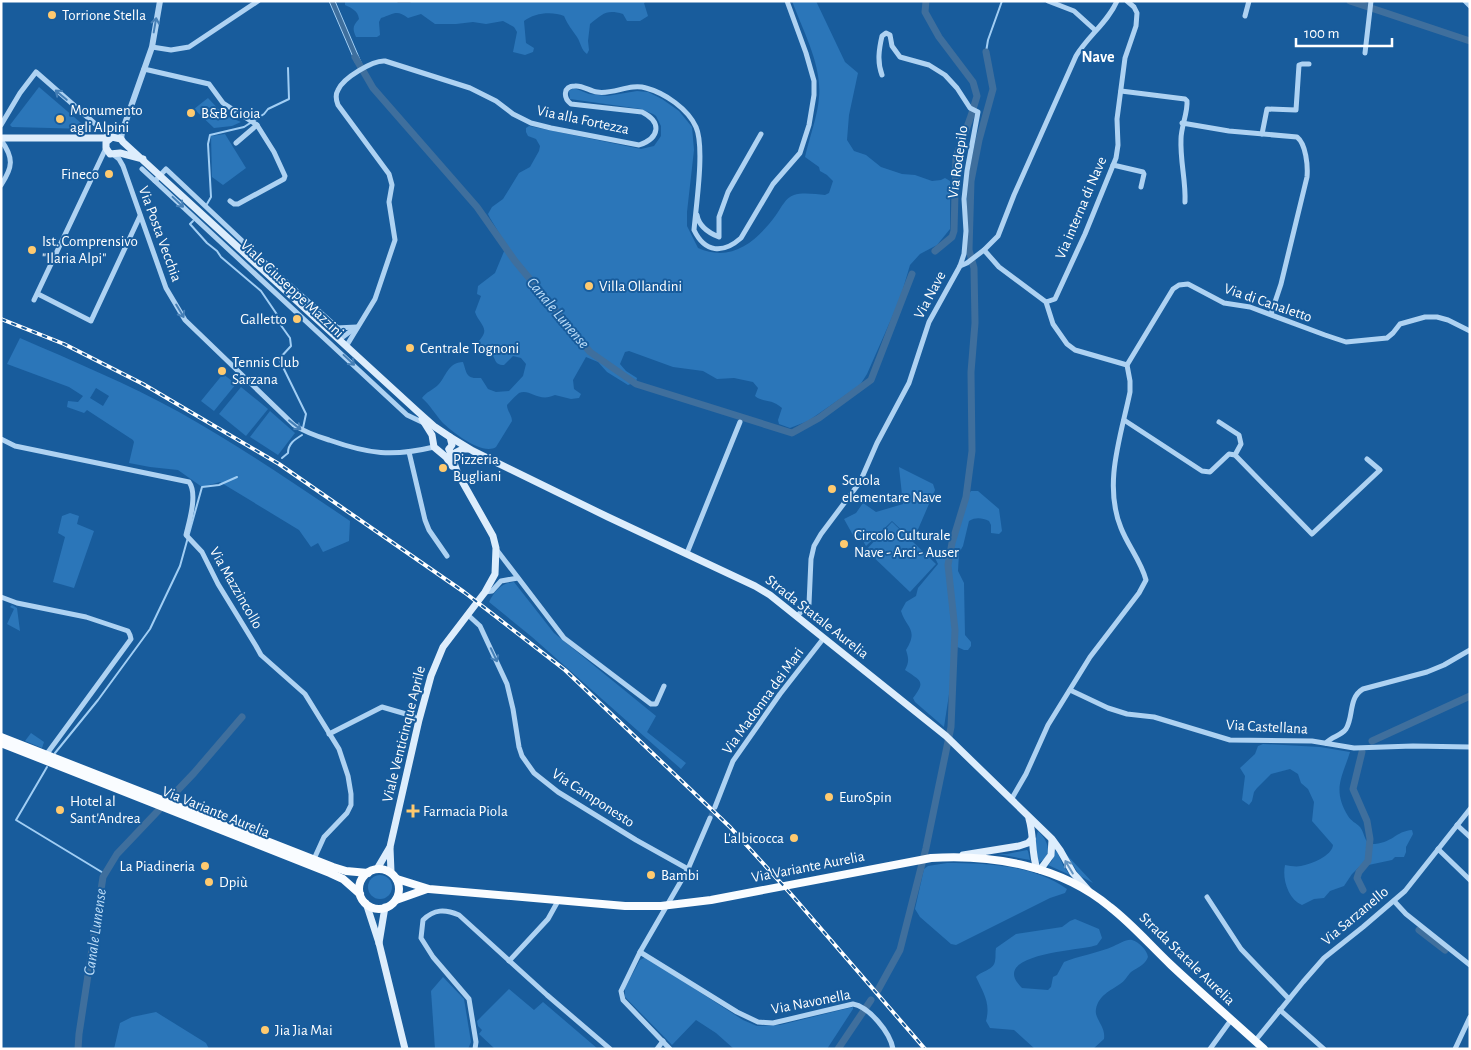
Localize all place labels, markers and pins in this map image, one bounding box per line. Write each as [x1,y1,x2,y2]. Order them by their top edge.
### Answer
place label: Torrione Stella [62,8,146,23]
marker: Torrione Stella [46,9,58,21]
place label: Monumento agli Alpini [70,103,143,135]
place label: B&B Gioia [201,106,261,121]
marker: B&B Gioia [185,107,197,119]
marker: Monumento agli Alpini [54,113,66,125]
place label: Fineco [61,167,99,182]
marker: Fineco [103,168,115,180]
place label: Ist. Comprensivo "Ilaria Alpi" [42,234,138,266]
marker: Ist. Comprensivo "Ilaria Alpi" [26,244,38,256]
place label: Villa Ollandini [599,279,682,294]
marker: Villa Ollandini [583,280,595,292]
place label: Galletto [240,312,287,327]
marker: Galletto [291,313,303,325]
place label: Centrale Tognoni [420,341,519,356]
marker: Centrale Tognoni [404,342,416,354]
place label: Tennis Club Sarzana [232,355,299,387]
marker: Tennis Club Sarzana [216,365,228,377]
place label: Pizzeria Bugliani [453,452,502,484]
marker: Pizzeria Bugliani [437,462,449,474]
place label: Scuola elementare Nave [842,473,942,505]
marker: Scuola elementare Nave [826,483,838,495]
place label: Circolo Culturale Nave - Arci - Auser [854,528,959,560]
marker: Circolo Culturale Nave - Arci - Auser [838,538,850,550]
place label: EuroSpin [839,790,892,805]
marker: EuroSpin [823,791,835,803]
place label: Hotel al Sant'Andrea [70,794,141,826]
marker: Hotel al Sant'Andrea [54,804,66,816]
place label: Farmacia Piola [423,804,508,819]
marker: Farmacia Piola [407,805,419,817]
place label: L'albicocca [723,831,784,846]
marker: L'albicocca [788,832,800,844]
place label: La Piadineria [120,859,195,874]
marker: La Piadineria [199,860,211,872]
place label: Bambi [661,868,699,883]
marker: Bambi [645,869,657,881]
place label: Dpiù [219,875,248,890]
marker: Dpiù [203,876,215,888]
place label: Jia Jia Mai [275,1023,333,1038]
marker: Jia Jia Mai [259,1024,271,1036]

